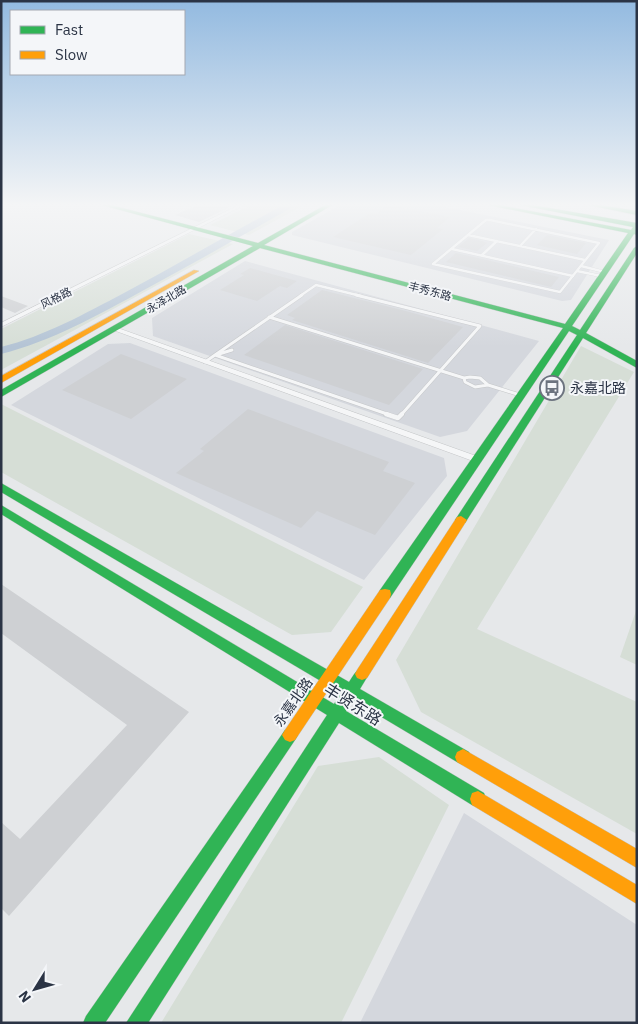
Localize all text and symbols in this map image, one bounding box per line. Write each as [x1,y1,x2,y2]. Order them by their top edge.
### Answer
legend [10,10,185,75]
text: Fast [55,20,83,39]
text: Slow [55,45,88,64]
street label: 丰秀东路 [407,279,453,303]
street label: 永泽北路 [143,282,189,316]
street label: 风格路 [38,284,74,312]
bus stop icon: 永嘉北路 [539,375,565,401]
place label: 永嘉北路 [570,379,626,397]
street label: 永嘉北路 [270,674,316,730]
street label: 丰贤东路 [321,679,385,729]
north arrow [10,964,60,1014]
text: N [14,987,35,1006]

